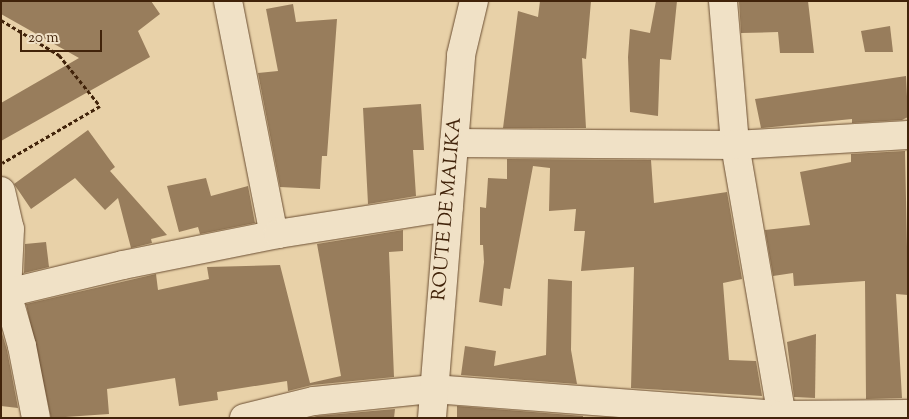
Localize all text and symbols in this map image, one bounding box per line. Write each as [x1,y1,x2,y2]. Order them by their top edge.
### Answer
scale bar [22,20,105,52]
text: 20 m [28,28,59,49]
street label: ROUTE DE MALIKA [429,116,467,302]

